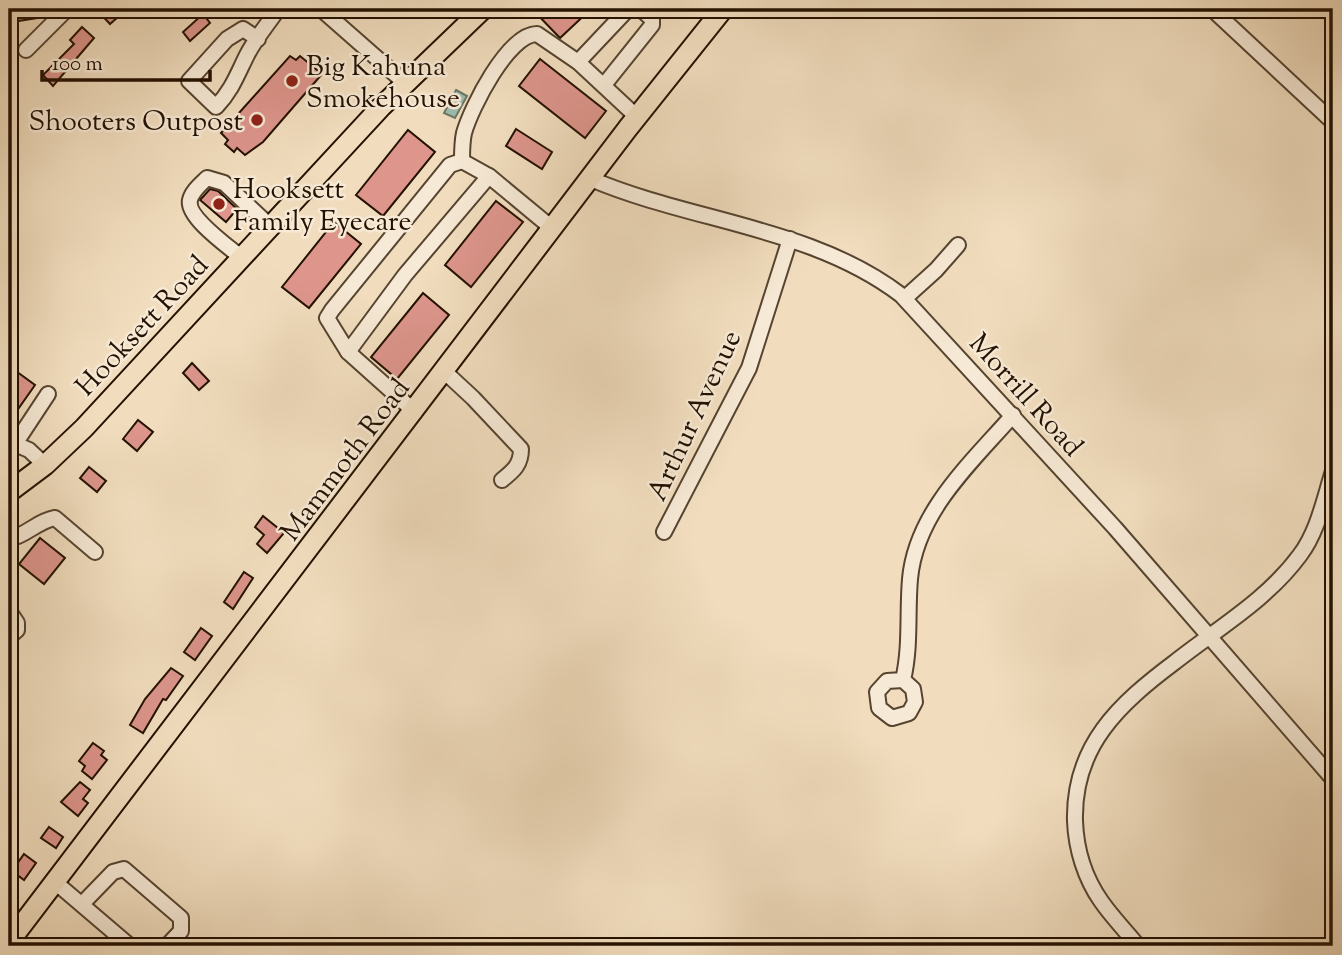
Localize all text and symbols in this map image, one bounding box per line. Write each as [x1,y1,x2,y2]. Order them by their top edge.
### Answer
scale bar [42,38,210,82]
place label: Big Kahuna Smokehouse [306,48,460,120]
text: 100 m [52,50,103,80]
marker: Big Kahuna Smokehouse [284,73,300,89]
place label: Shooters Outpost [29,103,243,143]
marker: Shooters Outpost [249,112,265,128]
place label: Hooksett Family Eyecare [233,171,412,243]
marker: Hooksett Family Eyecare [211,196,227,212]
street label: Hooksett Road [67,247,219,406]
street label: Arthur Avenue [639,324,753,508]
street label: Morrill Road [958,325,1091,467]
street label: Mammoth Road [272,371,421,551]

